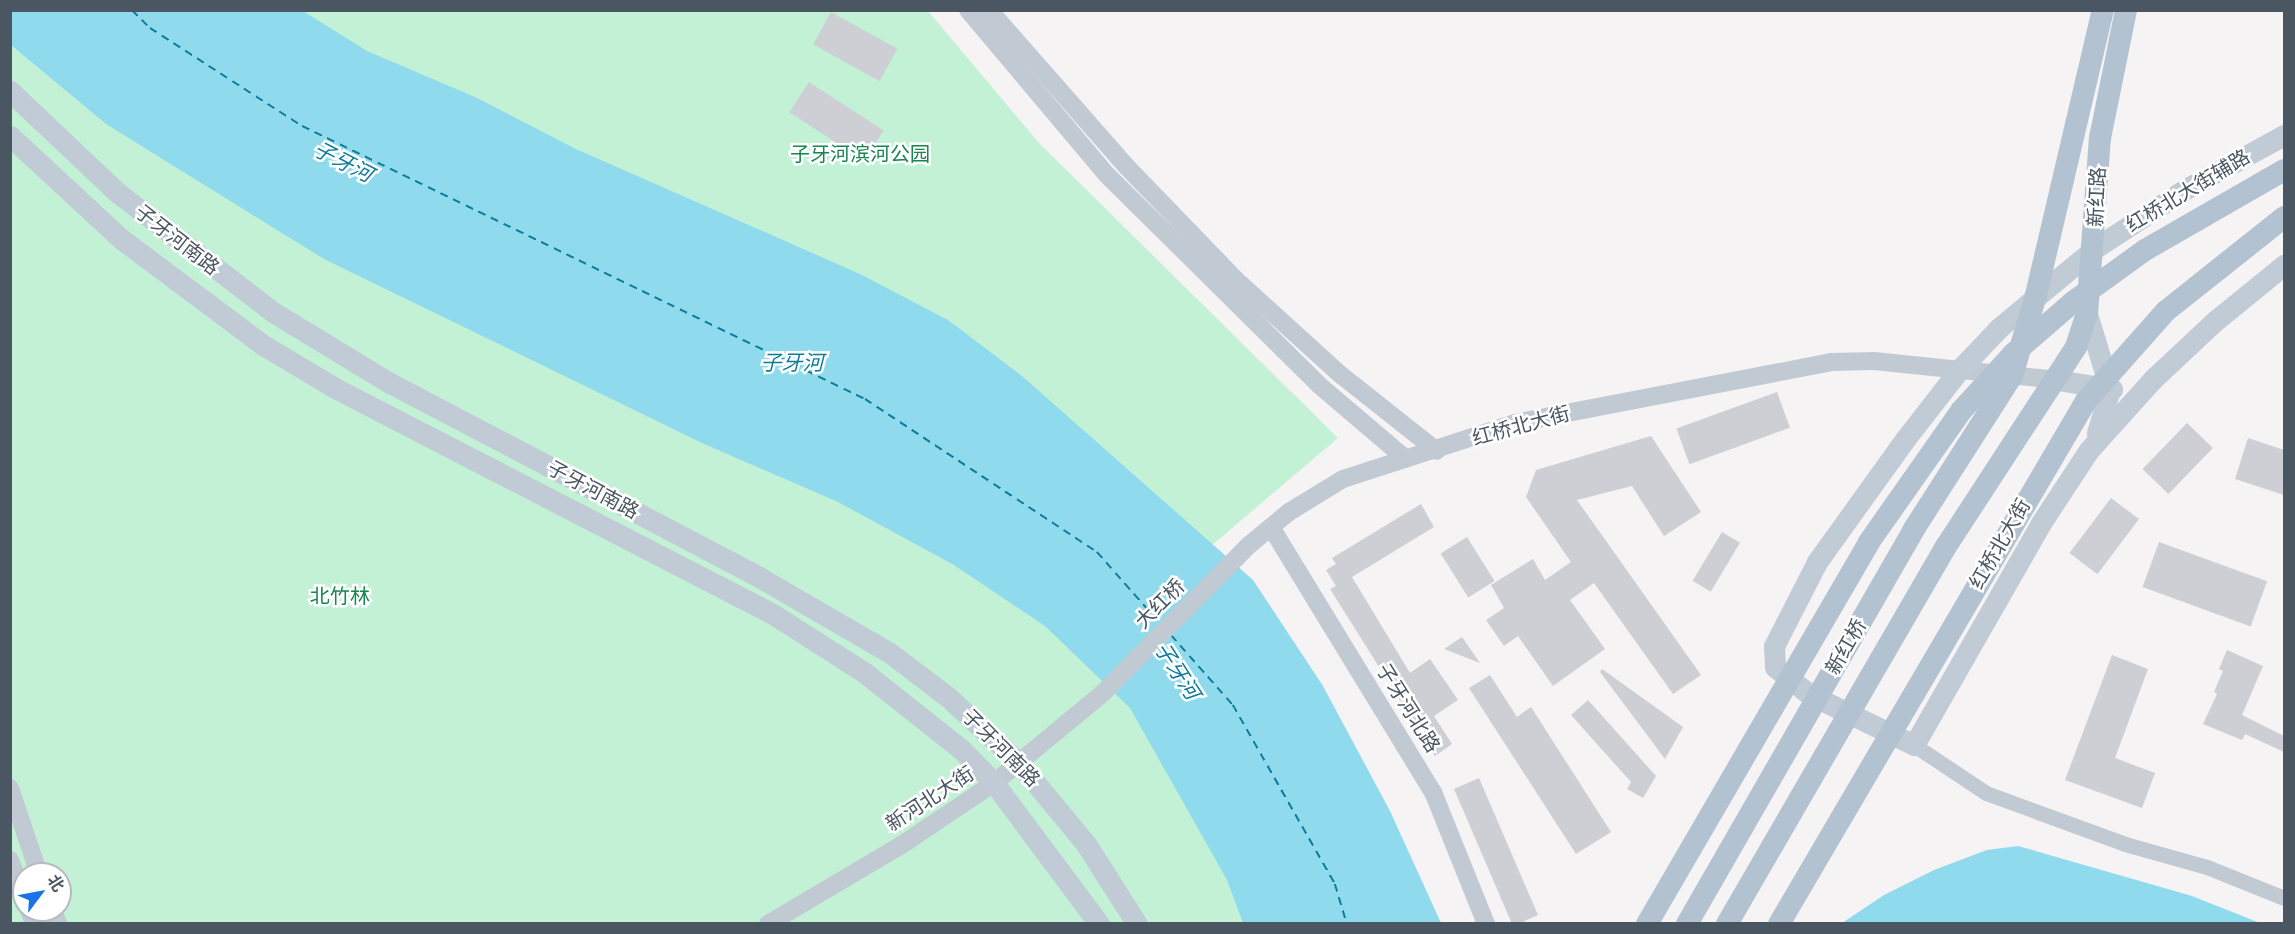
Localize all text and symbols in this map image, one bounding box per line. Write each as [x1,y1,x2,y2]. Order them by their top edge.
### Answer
water label: 子牙河 [309,136,377,188]
park label: 子牙河滨河公园 [790,142,930,166]
street label: 红桥北大街辅路 [2122,145,2254,237]
street label: 新红路 [2083,166,2111,228]
street label: 子牙河南路 [130,200,224,280]
water label: 子牙河 [761,350,823,376]
street label: 红桥北大街 [1470,401,1572,451]
street label: 子牙河南路 [543,456,643,524]
street label: 红桥北大街 [1965,495,2035,593]
street label: 大红桥 [1130,574,1190,634]
park label: 北竹林 [310,584,370,608]
street label: 新红桥 [1821,615,1871,679]
water label: 子牙河 [1149,638,1205,704]
street label: 子牙河北路 [1371,659,1445,757]
street label: 子牙河南路 [957,704,1045,792]
street label: 新河北大街 [882,762,978,836]
north arrow [12,862,72,922]
text: 北 [43,871,69,896]

